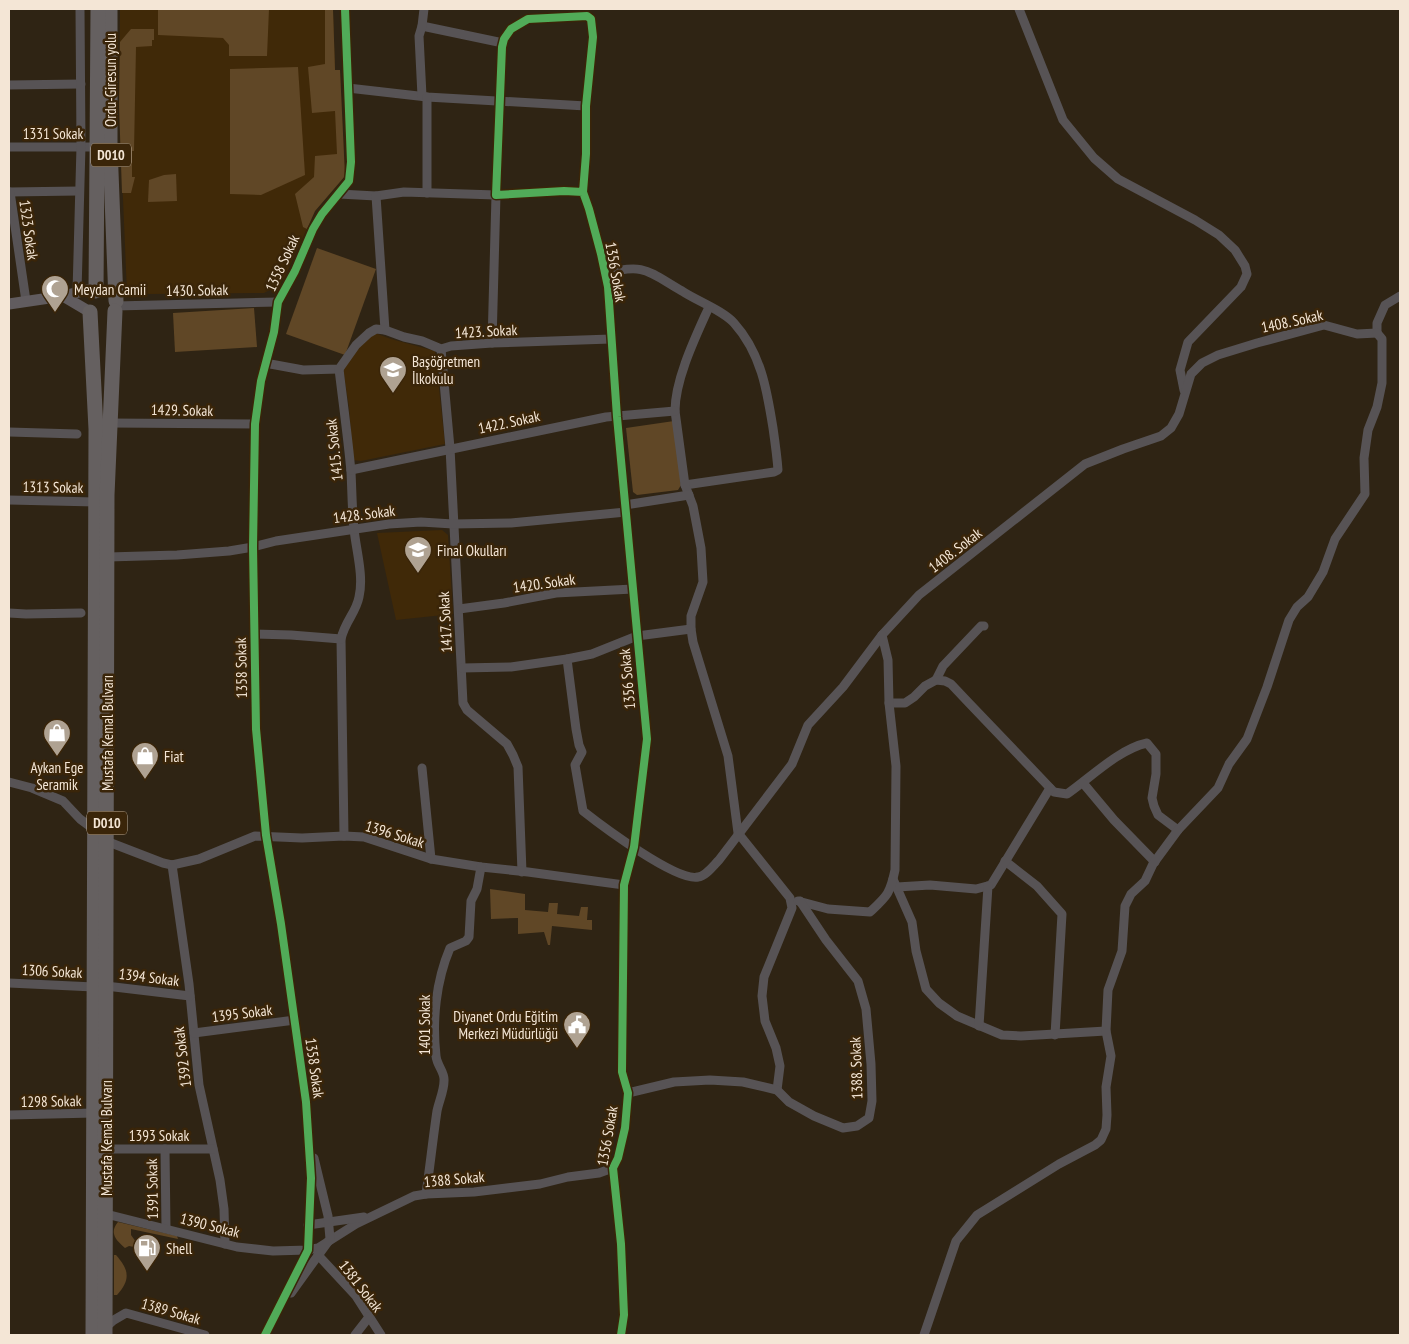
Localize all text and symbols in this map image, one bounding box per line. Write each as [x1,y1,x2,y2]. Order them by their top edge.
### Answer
street label: Ordu-Giresun yolu [101,33,120,127]
street label: 1331 Sokak [23,124,84,143]
road number: D010 [91,144,131,166]
street label: 1323 Sokak [15,199,43,262]
street label: 1358 Sokak [261,231,304,295]
street label: 1356 Sokak [601,240,631,304]
mosque icon: Meydan Camii [40,274,70,313]
place label: Meydan Camii [74,280,146,299]
street label: 1430. Sokak [166,280,229,300]
street label: 1408. Sokak [1260,305,1325,337]
street label: 1423. Sokak [454,320,518,342]
place label: Başöğretmen İlkokulu [412,352,480,388]
school or university icon: Başöğretmen İlkokulu [378,355,408,394]
street label: 1429. Sokak [151,400,214,420]
street label: 1422. Sokak [477,406,542,438]
street label: 1415. Sokak [321,418,347,482]
street label: 1313 Sokak [22,477,84,497]
street label: 1428. Sokak [332,501,396,527]
street label: 1408. Sokak [925,523,986,577]
school or university icon: Final Okulları [403,535,433,574]
place label: Final Okulları [437,541,507,560]
street label: 1420. Sokak [512,569,576,597]
street label: 1417. Sokak [434,591,456,653]
street label: 1358 Sokak [231,637,251,699]
street label: 1356 Sokak [615,648,639,710]
street label: Mustafa Kemal Bulvarı [98,675,117,791]
shop icon: Aykan Ege Seramik [42,718,72,757]
shop icon: Fiat [130,741,160,780]
place label: Fiat [164,747,184,766]
place label: Aykan Ege Seramik [31,758,83,794]
road number: D010 [87,811,127,834]
street label: 1396 Sokak [363,816,427,852]
street label: 1306 Sokak [21,960,83,982]
street label: 1394 Sokak [118,964,180,990]
street label: 1401 Sokak [415,994,434,1055]
street label: 1395 Sokak [211,1000,273,1026]
place label: Diyanet Ordu Eğitim Merkezi Müdürlüğü [453,1007,558,1043]
public building icon: Diyanet Ordu Eğitim Merkezi Müdürlüğü [562,1010,592,1049]
street label: 1392 Sokak [169,1026,195,1088]
street label: 1388. Sokak [845,1036,867,1100]
street label: 1358 Sokak [301,1037,329,1100]
street label: Mustafa Kemal Bulvarı [97,1080,116,1196]
street label: 1298 Sokak [20,1091,82,1111]
street label: 1356 Sokak [592,1104,622,1168]
street label: 1393 Sokak [129,1126,190,1145]
street label: 1391 Sokak [142,1158,162,1220]
street label: 1388 Sokak [423,1167,485,1191]
street label: 1390 Sokak [178,1208,242,1242]
fuel station icon: Shell [132,1233,162,1272]
place label: Shell [166,1239,193,1258]
street label: 1381 Sokak [335,1256,387,1316]
street label: 1389 Sokak [139,1293,203,1329]

